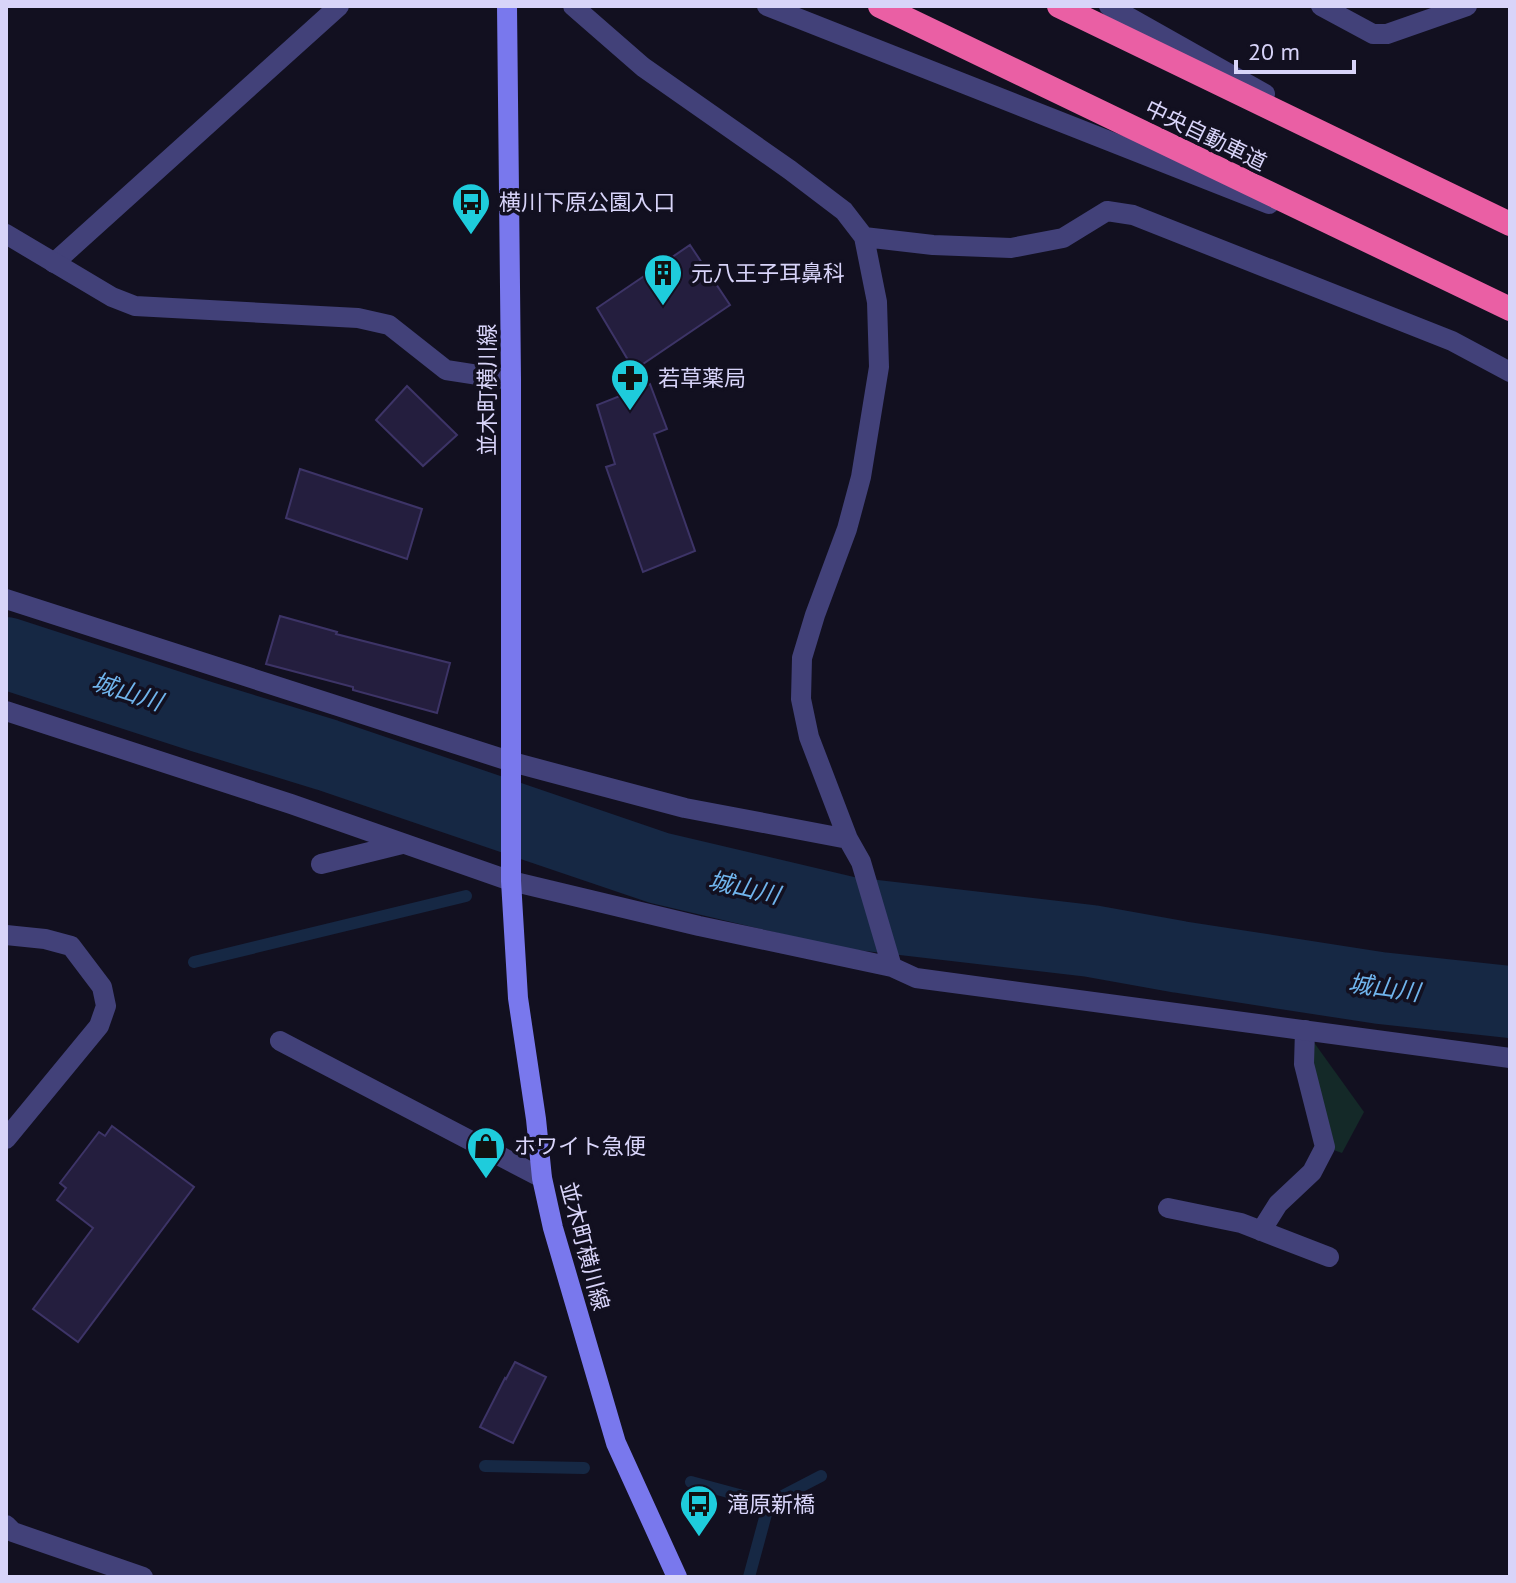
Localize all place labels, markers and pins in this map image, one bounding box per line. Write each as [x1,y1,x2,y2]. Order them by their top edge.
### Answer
bus stop icon: 横川下原公園入口 [450,181,492,236]
place label: 横川下原公園入口 [499,188,675,216]
building icon: 元八王子耳鼻科 [642,252,684,307]
place label: 元八王子耳鼻科 [691,259,845,287]
pharmacy icon: 若草薬局 [609,357,651,412]
place label: 若草薬局 [658,364,746,392]
shop icon: ホワイト急便 [465,1125,507,1180]
place label: ホワイト急便 [514,1132,646,1160]
bus stop icon: 滝原新橋 [678,1483,720,1538]
place label: 滝原新橋 [727,1490,815,1518]

